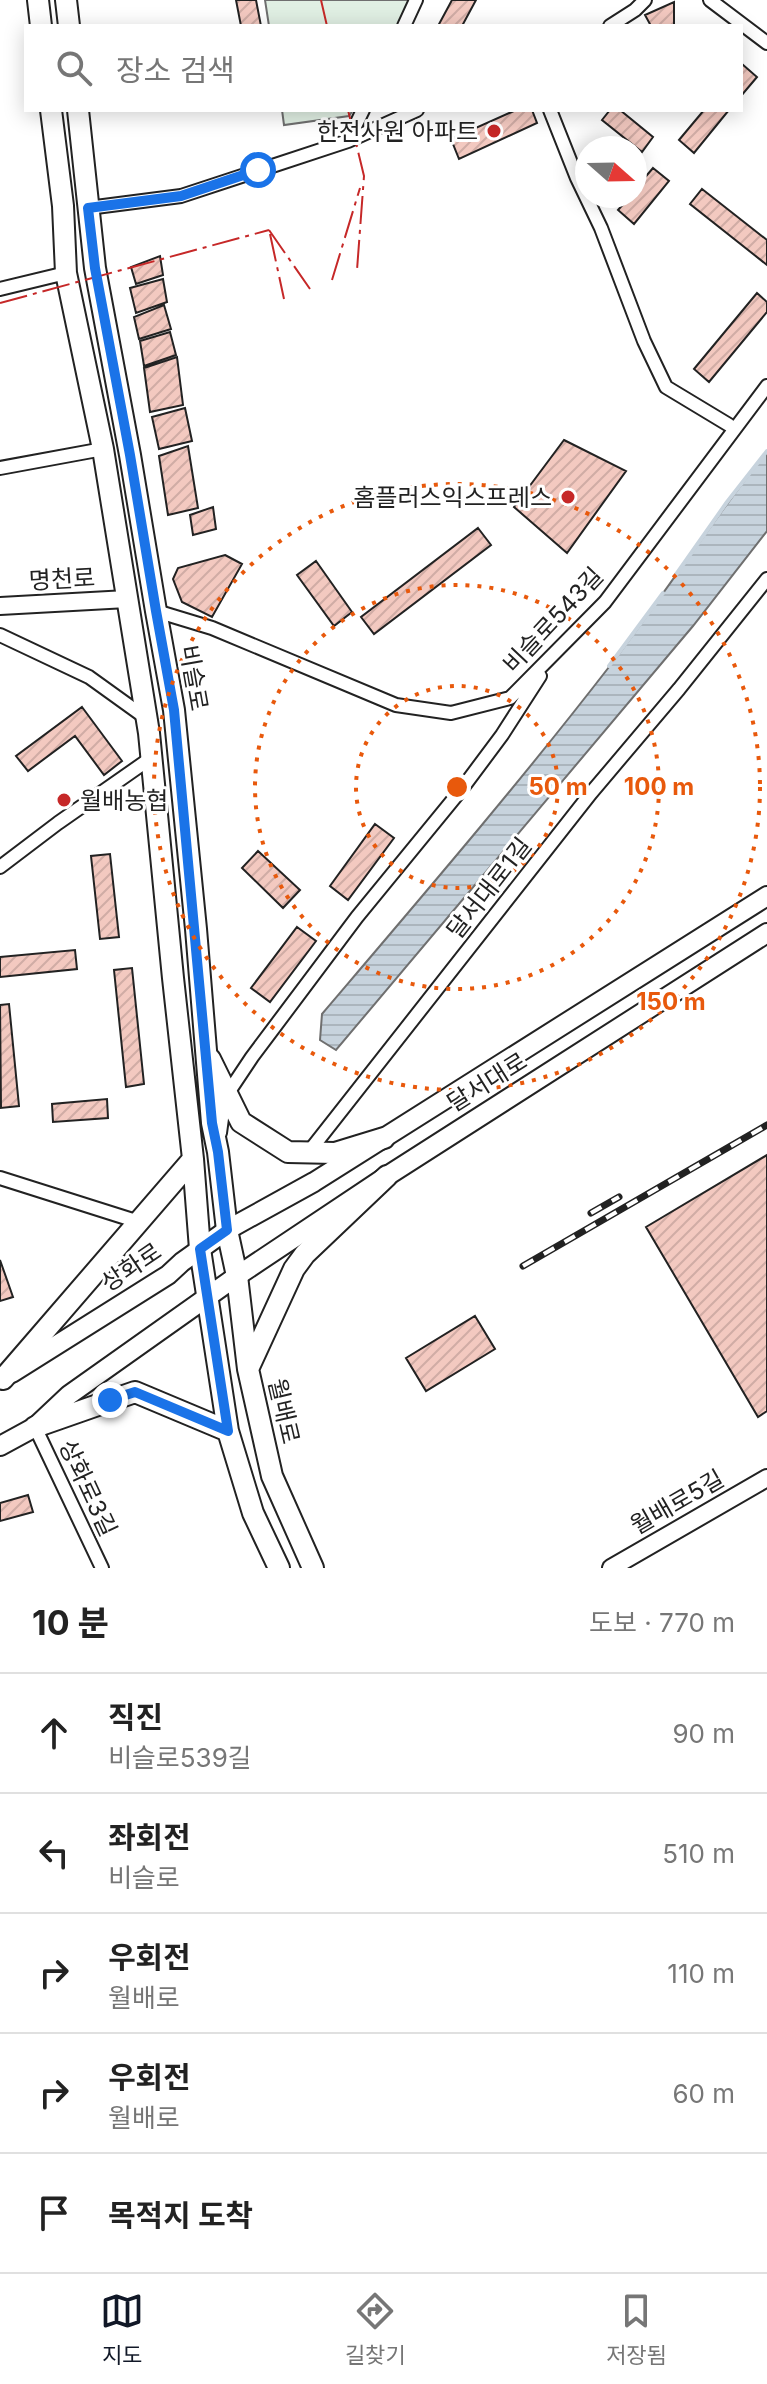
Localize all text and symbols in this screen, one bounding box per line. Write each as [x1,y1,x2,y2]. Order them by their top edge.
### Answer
search box [24,24,743,112]
icon: search [52,46,96,90]
text: 장소 검색 [116,52,235,88]
place label: 한전사원 아파트 [317,117,478,146]
marker: 한전사원 아파트 [485,122,503,140]
north arrow [575,136,647,208]
route start [240,152,276,188]
place label: 홈플러스익스프레스 [353,483,552,512]
marker: 홈플러스익스프레스 [559,488,577,506]
street label: 비슬로543길 [497,561,609,679]
street label: 명천로 [28,563,96,595]
street label: 비슬로 [174,643,214,713]
text: 50 m [528,772,588,801]
text: 100 m [624,772,694,801]
centre of rings [443,773,471,801]
place label: 월배농협 [80,786,168,815]
marker: 월배농협 [55,791,73,809]
street label: 달서대로1길 [441,832,537,944]
text: 150 m [636,987,706,1016]
street label: 달서대로 [442,1046,532,1118]
street label: 상화로 [95,1236,167,1298]
street label: 월배로 [262,1375,306,1447]
route end [92,1382,128,1418]
street label: 상화로3길 [53,1435,123,1541]
street label: 월배로5길 [625,1464,729,1540]
text: 10 분 [32,1602,109,1643]
text: 도보 · 770 m [589,1607,735,1638]
text: 직진 [108,1699,163,1735]
icon: ahead [32,1711,76,1755]
text: 90 m [672,1718,735,1749]
text: 비슬로539길 [108,1742,252,1773]
text: 좌회전 [108,1819,191,1855]
icon: left [32,1831,76,1875]
text: 510 m [662,1838,735,1869]
text: 비슬로 [108,1862,180,1893]
text: 우회전 [108,1939,191,1975]
icon: right [32,1951,76,1995]
text: 110 m [667,1958,735,1989]
text: 월배로 [108,1982,180,2013]
text: 우회전 [108,2059,191,2095]
icon: right [32,2071,76,2115]
text: 60 m [672,2078,735,2109]
text: 월배로 [108,2102,180,2133]
icon: arrive [32,2191,76,2235]
text: 목적지 도착 [108,2197,253,2233]
tab: 지도 [100,2289,144,2369]
tab: 길찾기 [345,2289,405,2369]
tab: 저장됨 [606,2289,667,2369]

